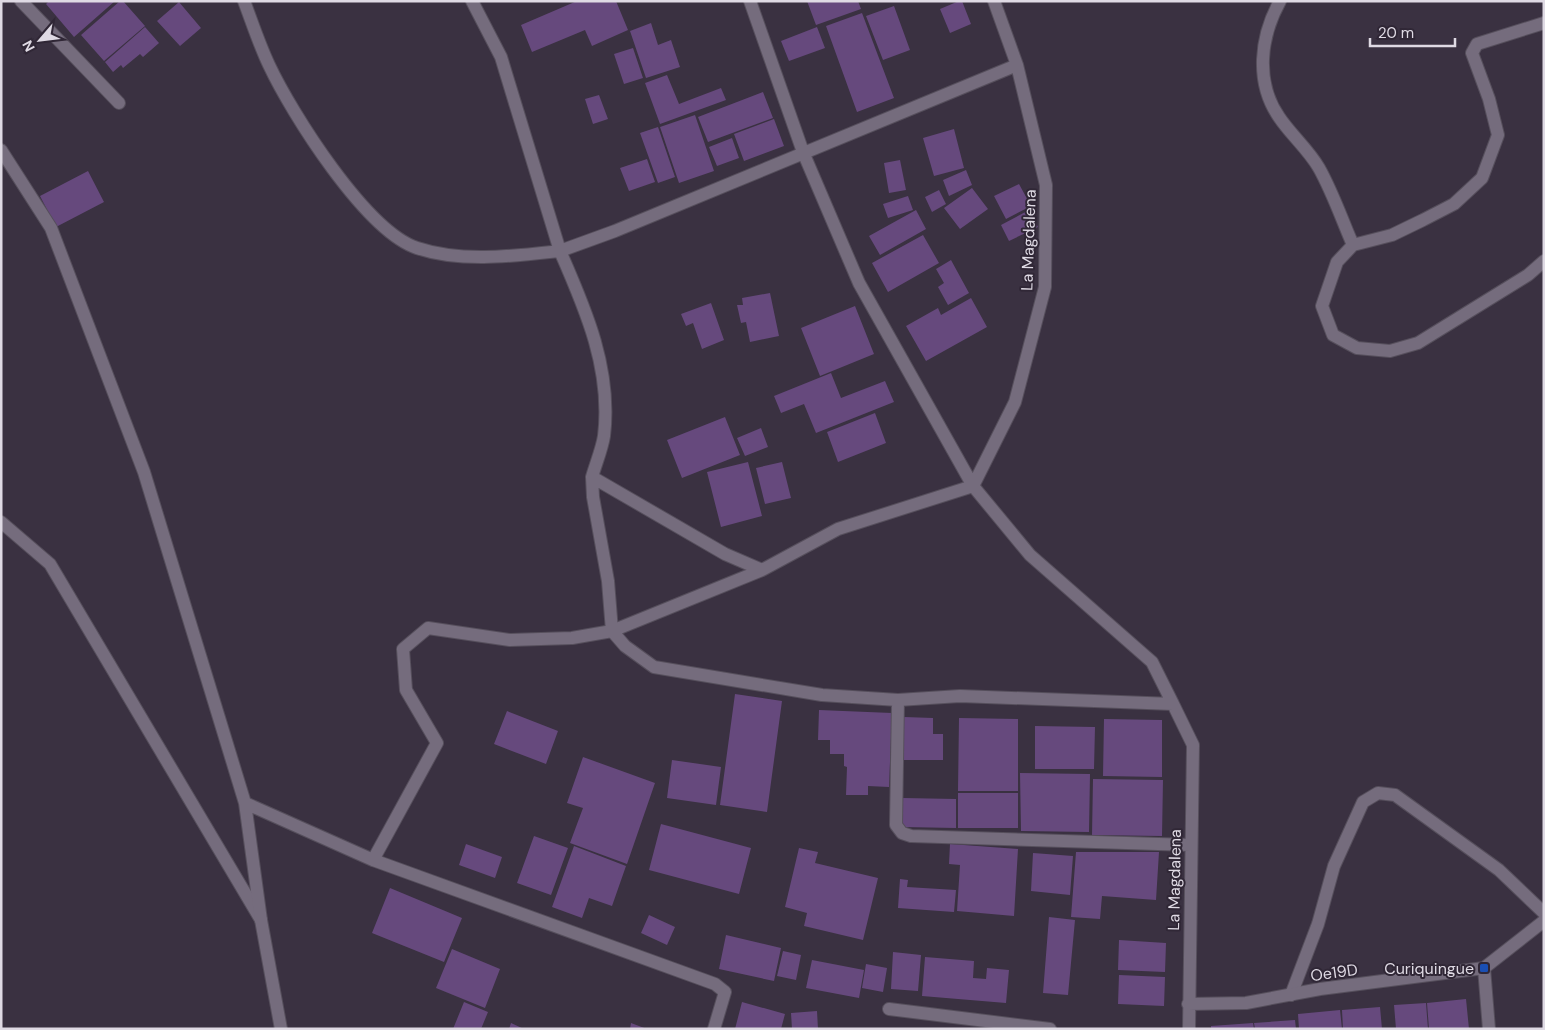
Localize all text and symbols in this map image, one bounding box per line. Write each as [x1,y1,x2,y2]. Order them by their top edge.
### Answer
north arrow [15,15,65,65]
scale bar [1370,15,1455,47]
text: 20 m [1378,23,1414,43]
text: N [18,37,39,55]
street label: La Magdalena [1016,189,1041,291]
street label: La Magdalena [1163,829,1186,931]
place label: Curiquingue [1384,958,1474,979]
street label: Oe19D [1309,959,1359,986]
marker: Curiquingue [1478,962,1490,974]

